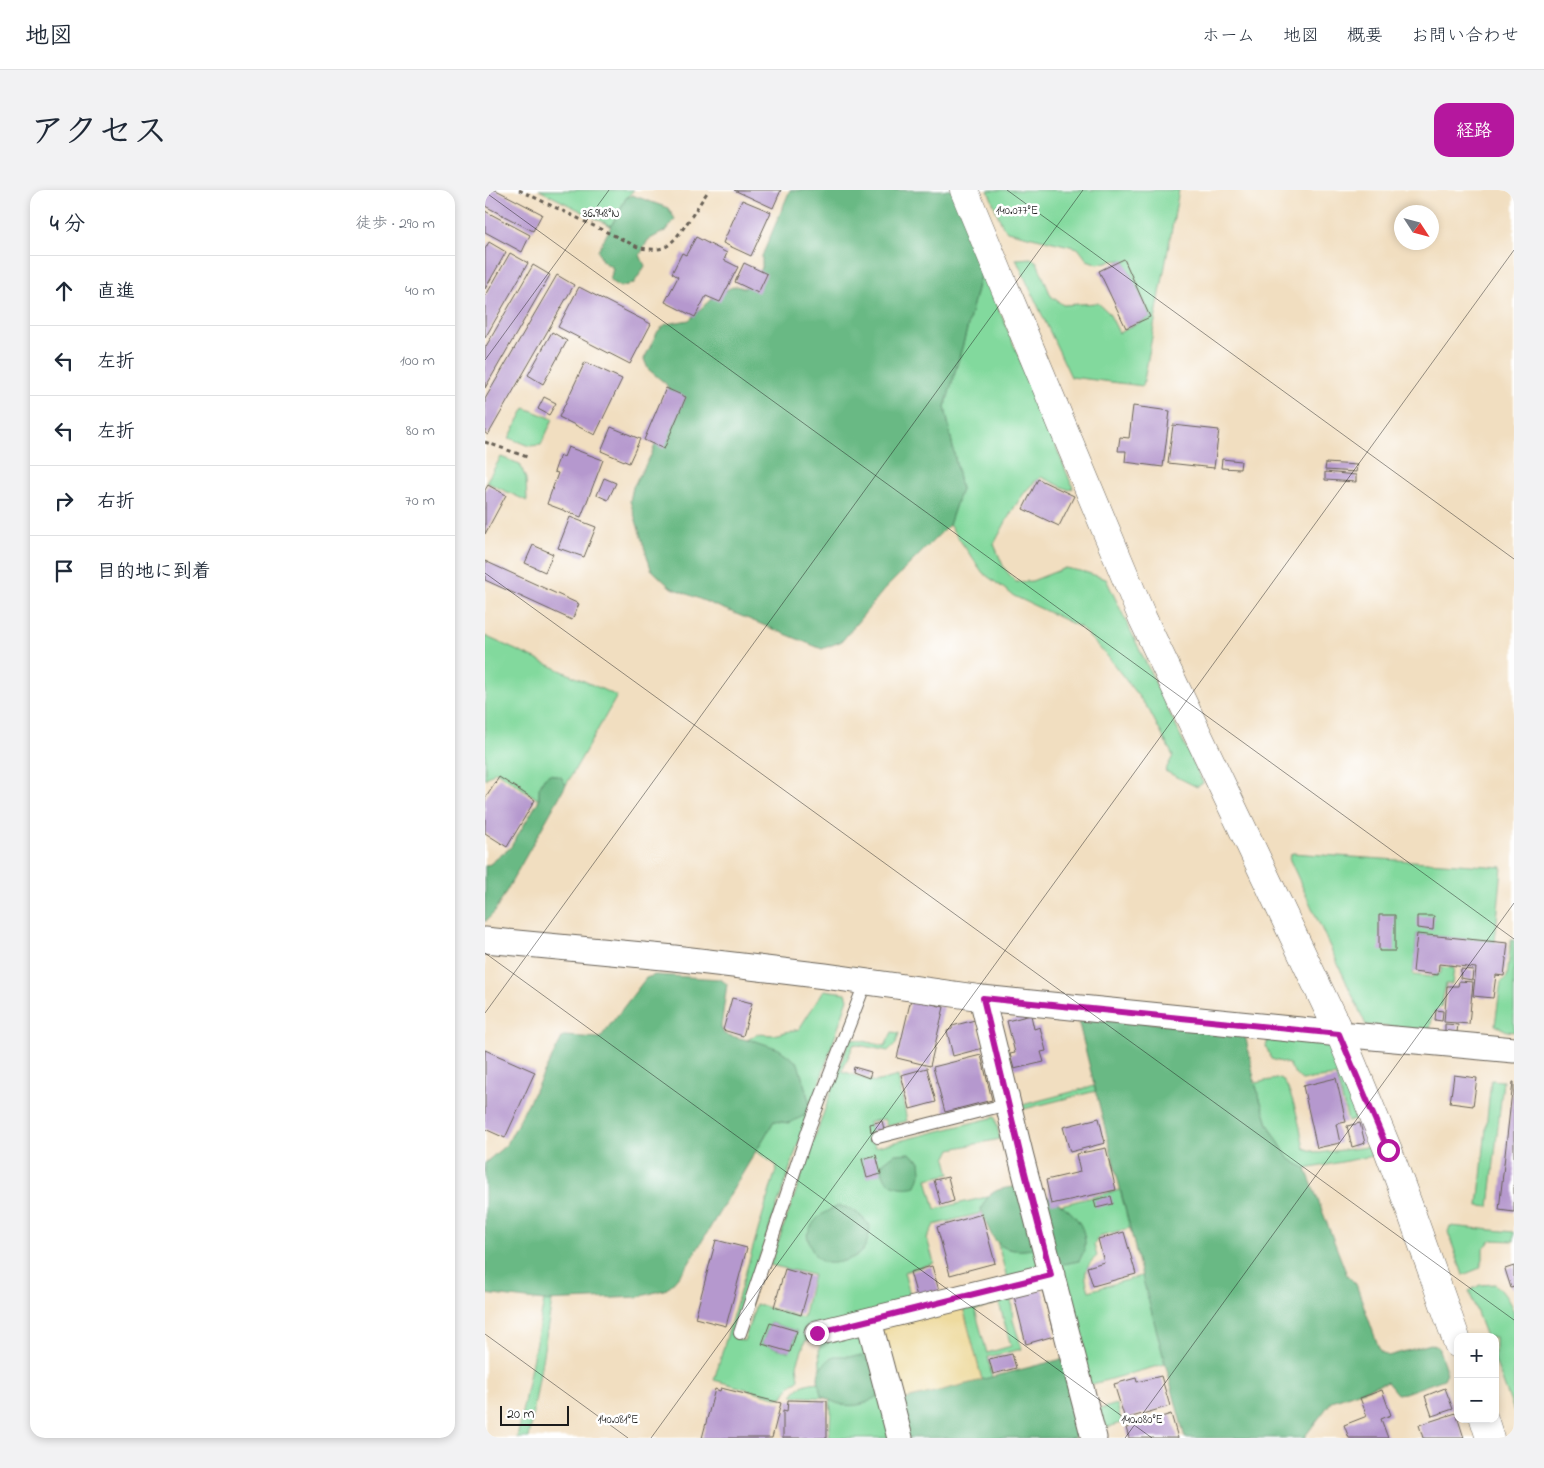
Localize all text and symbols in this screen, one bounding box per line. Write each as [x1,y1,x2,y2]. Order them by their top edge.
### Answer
text: 地図 [25,20,73,55]
text: ホーム [1202,24,1255,50]
text: 地図 [1283,24,1319,50]
text: 概要 [1347,24,1383,50]
text: お問い合わせ [1411,24,1519,50]
button: 経路 [1434,103,1514,157]
text: アクセス [30,108,168,159]
text: 140.077°E [996,202,1038,220]
text: 36.948°N [582,205,620,223]
north arrow [1394,205,1439,250]
text: 4 分 [50,210,85,240]
text: 徒歩 · 290 m [355,212,435,236]
icon: ahead [50,277,78,305]
text: 直進 [97,279,135,306]
text: 40 m [405,279,435,303]
icon: left [50,347,78,375]
text: 左折 [97,349,135,376]
text: 100 m [400,349,435,373]
icon: left [50,417,78,445]
text: 左折 [97,419,135,446]
text: 80 m [406,419,435,443]
icon: right [50,487,78,515]
text: 右折 [97,489,135,516]
text: 70 m [405,489,435,513]
icon: arrive [50,557,78,585]
text: 目的地に到着 [97,559,211,586]
route start [1377,1139,1400,1162]
route end [806,1322,829,1345]
map controls [1454,1333,1499,1423]
button: + [1454,1333,1499,1378]
button: − [1454,1378,1499,1423]
scale bar [500,1403,569,1426]
text: 20 m [507,1404,534,1425]
text: 140.081°E [598,1411,638,1429]
text: 140.080°E [1121,1411,1163,1429]

